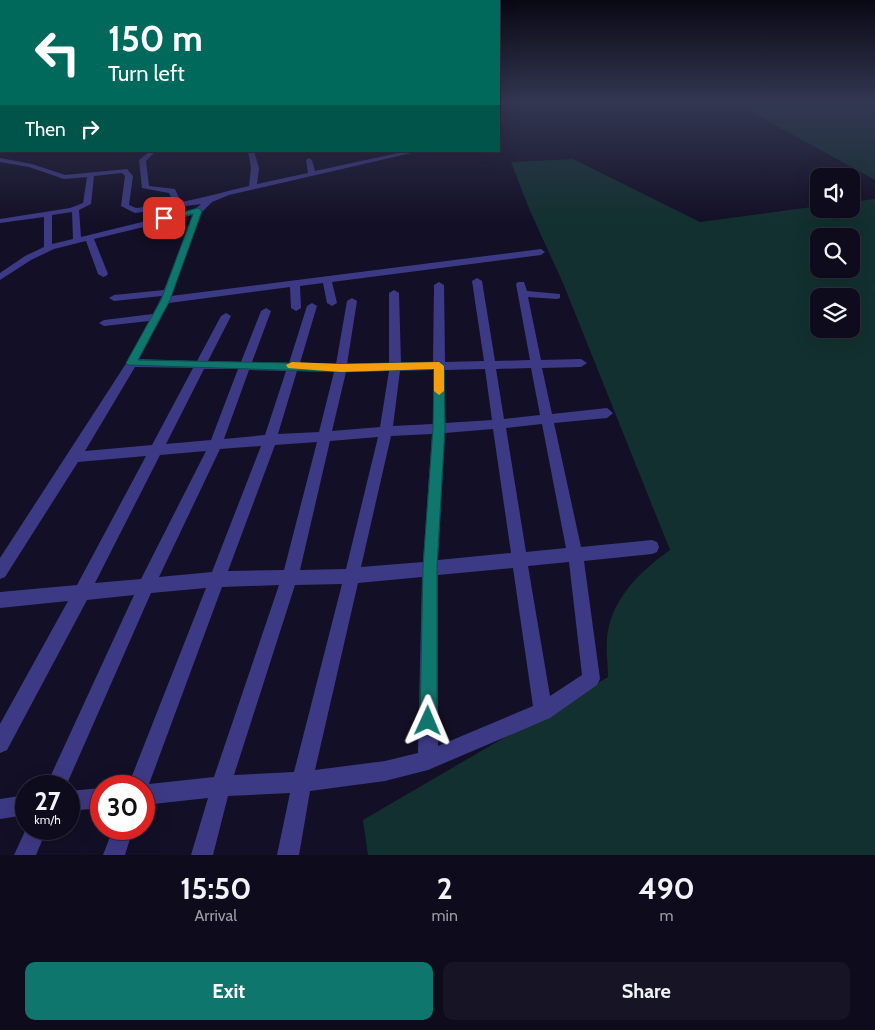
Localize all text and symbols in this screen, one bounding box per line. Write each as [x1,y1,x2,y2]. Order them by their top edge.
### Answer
text: 150 m [108,17,203,60]
icon: left [25,20,90,85]
text: Turn left [108,60,185,87]
icon: right [76,115,104,143]
text: Then [25,118,66,141]
map controls [810,168,860,338]
button: sound [810,168,860,218]
pin [143,197,185,239]
icon: arrive [150,204,178,232]
button: search [810,228,860,278]
button: layers [810,288,860,338]
position arrow [401,694,453,746]
speed limit sign: 30 [90,775,155,840]
text: 27 [35,786,60,816]
text: km/h [34,812,61,827]
text: 15:50 [180,870,251,907]
text: 2 [437,870,453,907]
text: 490 [638,870,695,907]
text: Arrival [194,906,237,925]
text: min [432,906,458,925]
text: m [659,906,673,925]
button: Exit [25,962,433,1020]
button: Share [443,962,850,1020]

